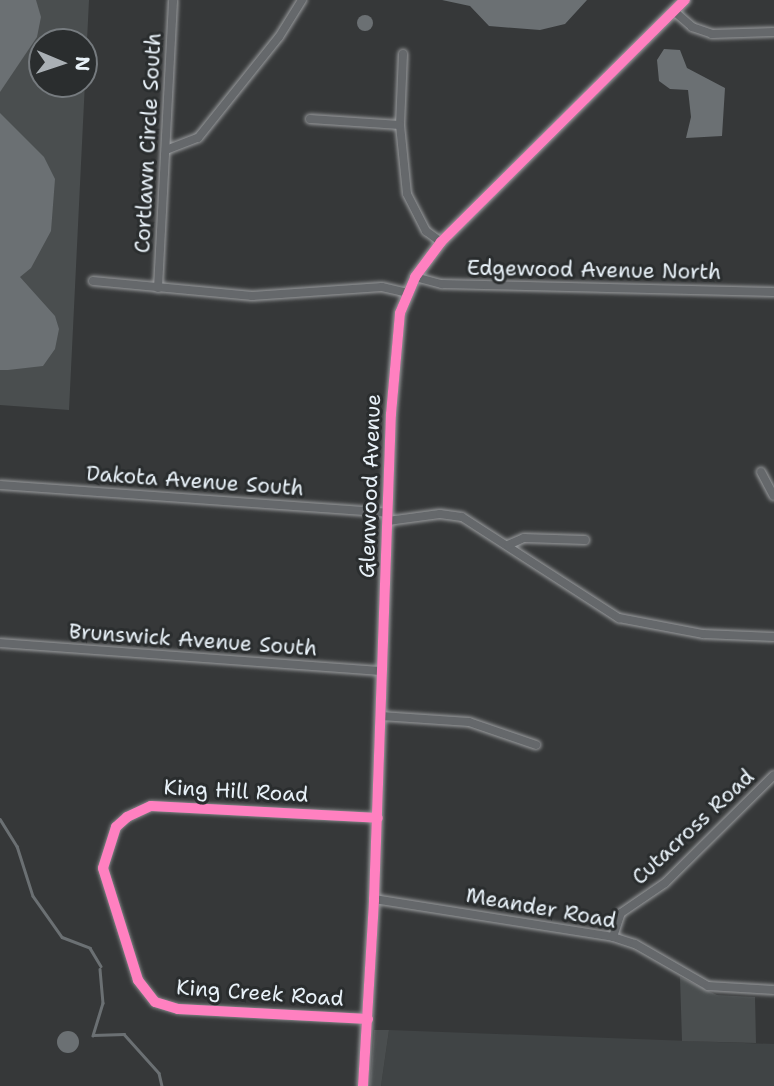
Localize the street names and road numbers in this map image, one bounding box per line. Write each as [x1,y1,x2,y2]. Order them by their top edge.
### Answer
street label: Cortlawn Circle South [130,32,166,254]
street label: Edgewood Avenue North [467,255,721,285]
street label: Glenwood Avenue [354,393,386,579]
street label: Dakota Avenue South [85,461,305,501]
street label: Brunswick Avenue South [68,619,318,661]
street label: Cutacross Road [627,764,759,890]
street label: King Hill Road [163,775,309,807]
street label: Meander Road [464,882,618,934]
street label: King Creek Road [175,975,345,1011]

